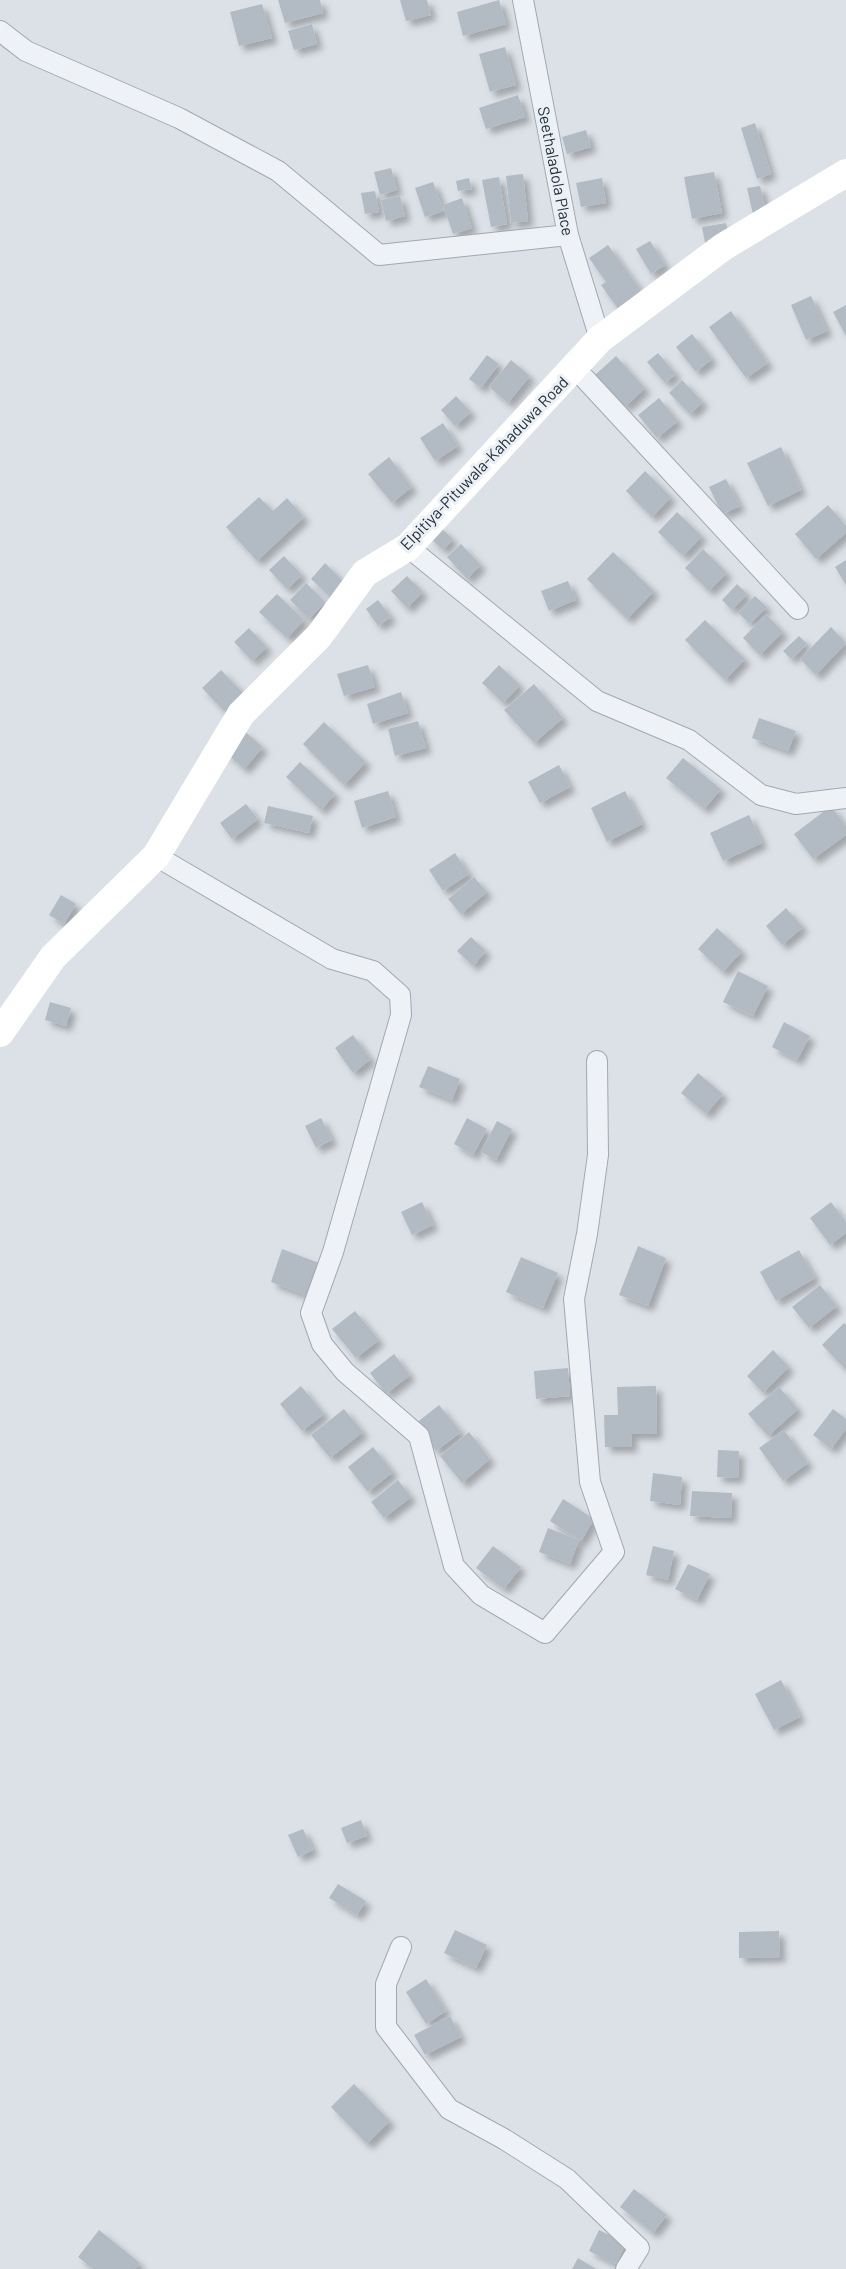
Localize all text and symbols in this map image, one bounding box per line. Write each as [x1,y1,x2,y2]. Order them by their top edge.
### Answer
street label: Seethaladola Place [535,105,578,237]
street label: Elpitiya-Pituwala-Kahaduwa Road [396,372,572,553]

